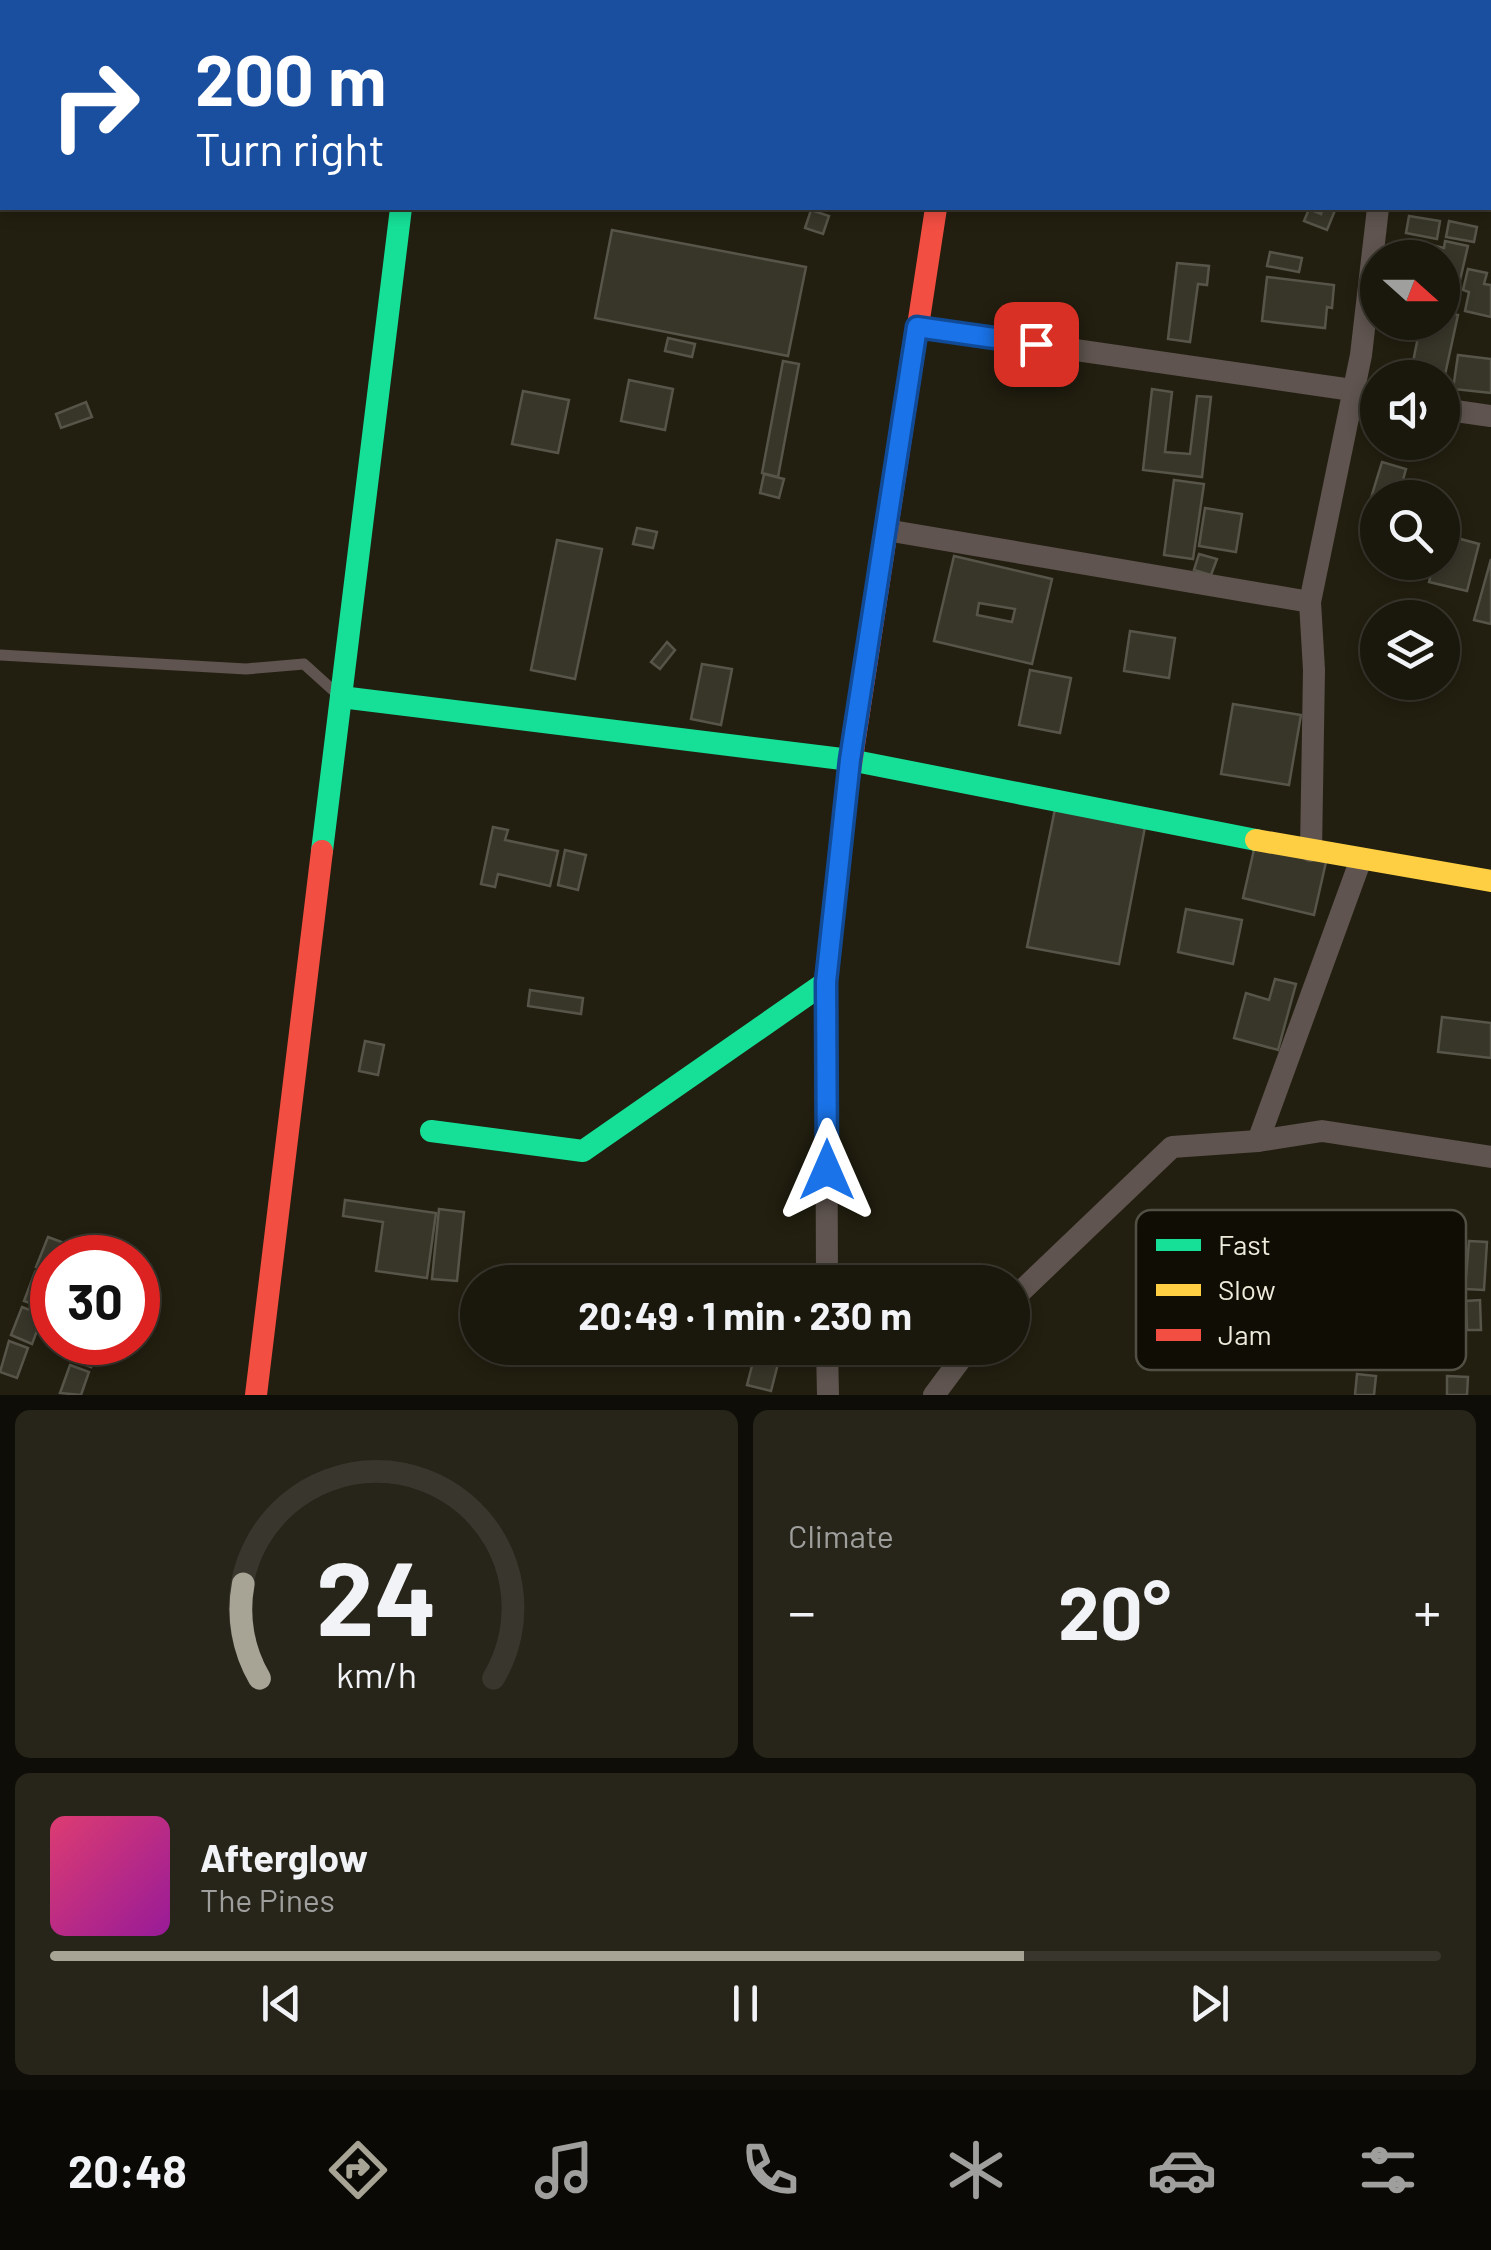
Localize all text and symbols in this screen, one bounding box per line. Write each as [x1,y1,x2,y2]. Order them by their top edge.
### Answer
text: 200 m [195,36,386,120]
icon: right [30,40,160,170]
text: Turn right [195,121,385,175]
north arrow [1360,240,1460,340]
map controls [1360,240,1460,700]
pin [994,302,1079,387]
icon: arrive [1009,317,1064,372]
button: sound [1360,360,1460,460]
button: search [1360,480,1460,580]
button: layers [1360,600,1460,700]
position arrow [775,1118,879,1222]
legend [1136,1210,1466,1370]
text: Fast [1218,1227,1271,1261]
speed limit sign: 30 [30,1235,160,1365]
text: Slow [1218,1272,1276,1306]
text: 20:49 · 1 min · 230 m [578,1292,912,1338]
text: Jam [1218,1317,1272,1351]
text: Climate [788,1516,894,1554]
text: 24 [316,1532,437,1657]
text: 20° [1058,1565,1171,1655]
text: − [788,1577,816,1643]
text: + [1413,1577,1441,1643]
text: km/h [336,1652,417,1695]
text: Afterglow [200,1834,368,1880]
text: The Pines [200,1880,335,1918]
icon: previous [254,1976,309,2031]
icon: pause [718,1976,773,2031]
icon: next [1182,1976,1237,2031]
icon: directions [323,2135,393,2205]
icon: music [529,2135,599,2205]
icon: phone [735,2135,805,2205]
icon: climate [941,2135,1011,2205]
icon: car [1147,2135,1217,2205]
icon: filters [1353,2135,1423,2205]
text: 20:48 [68,2143,187,2197]

